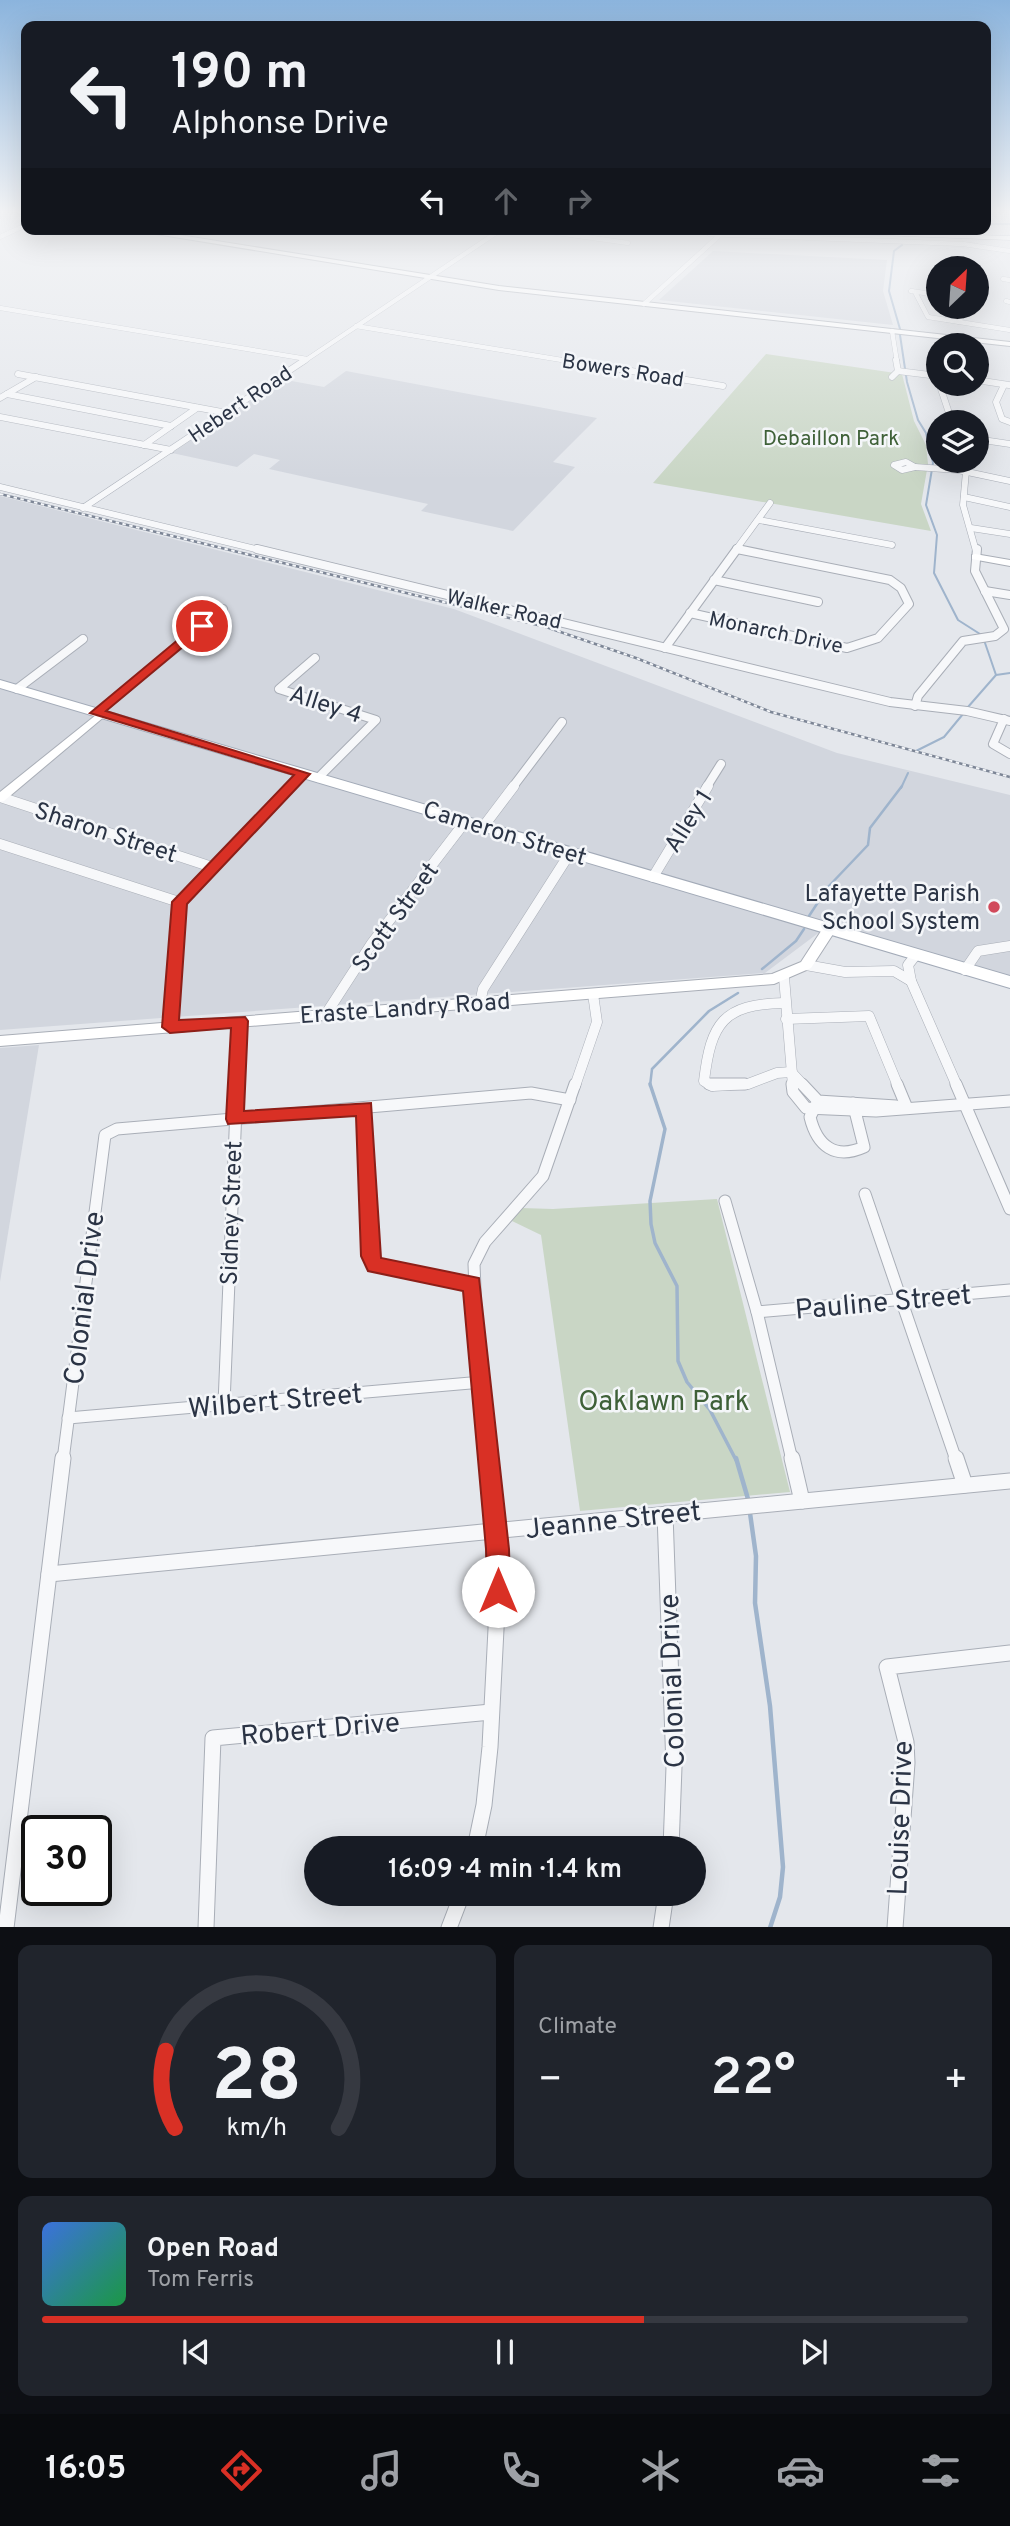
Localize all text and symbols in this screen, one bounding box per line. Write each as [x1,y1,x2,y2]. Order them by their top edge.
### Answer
text: 190 m [171,44,308,106]
icon: left [56,49,147,140]
text: Alphonse Drive [171,105,389,145]
icon: left [414,182,452,220]
icon: ahead [487,182,525,220]
icon: right [560,182,598,220]
north arrow [926,256,989,318]
map controls [926,256,989,473]
button: search [926,333,989,396]
street label: Bowers Road [560,349,686,394]
street label: Hebert Road [184,361,298,450]
button: layers [926,410,989,473]
park label: Debaillon Park [763,426,899,453]
street label: Walker Road [443,584,564,637]
pin [172,596,232,656]
street label: Monarch Drive [706,606,845,661]
icon: arrive [183,607,221,645]
street label: Alley 4 [285,680,365,732]
street label: Alley 1 [659,785,721,859]
street label: Cameron Street [419,796,590,874]
street label: Sharon Street [30,797,180,871]
street label: Scott Street [347,857,447,979]
place label: Lafayette Parish School System [804,880,980,938]
marker: Lafayette Parish School System [986,899,1002,915]
street label: Eraste Landry Road [299,988,512,1032]
street label: Sidney Street [215,1140,251,1286]
street label: Colonial Drive [57,1210,114,1387]
street label: Pauline Street [794,1278,973,1330]
street label: Wilbert Street [186,1377,364,1429]
park label: Oaklawn Park [578,1385,750,1421]
street label: Jeanne Street [524,1495,703,1549]
position arrow [461,1554,535,1628]
street label: Colonial Drive [653,1593,695,1769]
street label: Robert Drive [239,1706,401,1756]
street label: Louise Drive [881,1740,923,1896]
speed limit sign: 30 [21,1815,112,1906]
text: 16:09 · 4 min · 1.4 km [388,1854,622,1887]
text: Climate [538,2013,617,2042]
text: 28 [212,2034,302,2126]
text: 22° [710,2047,796,2113]
text: − [538,2057,563,2106]
text: + [943,2057,968,2106]
text: km/h [227,2112,287,2144]
text: Open Road [147,2233,279,2266]
text: Tom Ferris [147,2266,254,2295]
icon: previous [177,2333,215,2371]
icon: pause [486,2333,524,2371]
icon: next [795,2333,833,2371]
icon: directions [217,2446,266,2495]
icon: music [357,2446,406,2495]
icon: phone [496,2446,545,2495]
icon: climate [636,2446,685,2495]
icon: car [776,2446,825,2495]
icon: filters [916,2446,965,2495]
text: 16:05 [45,2450,126,2490]

